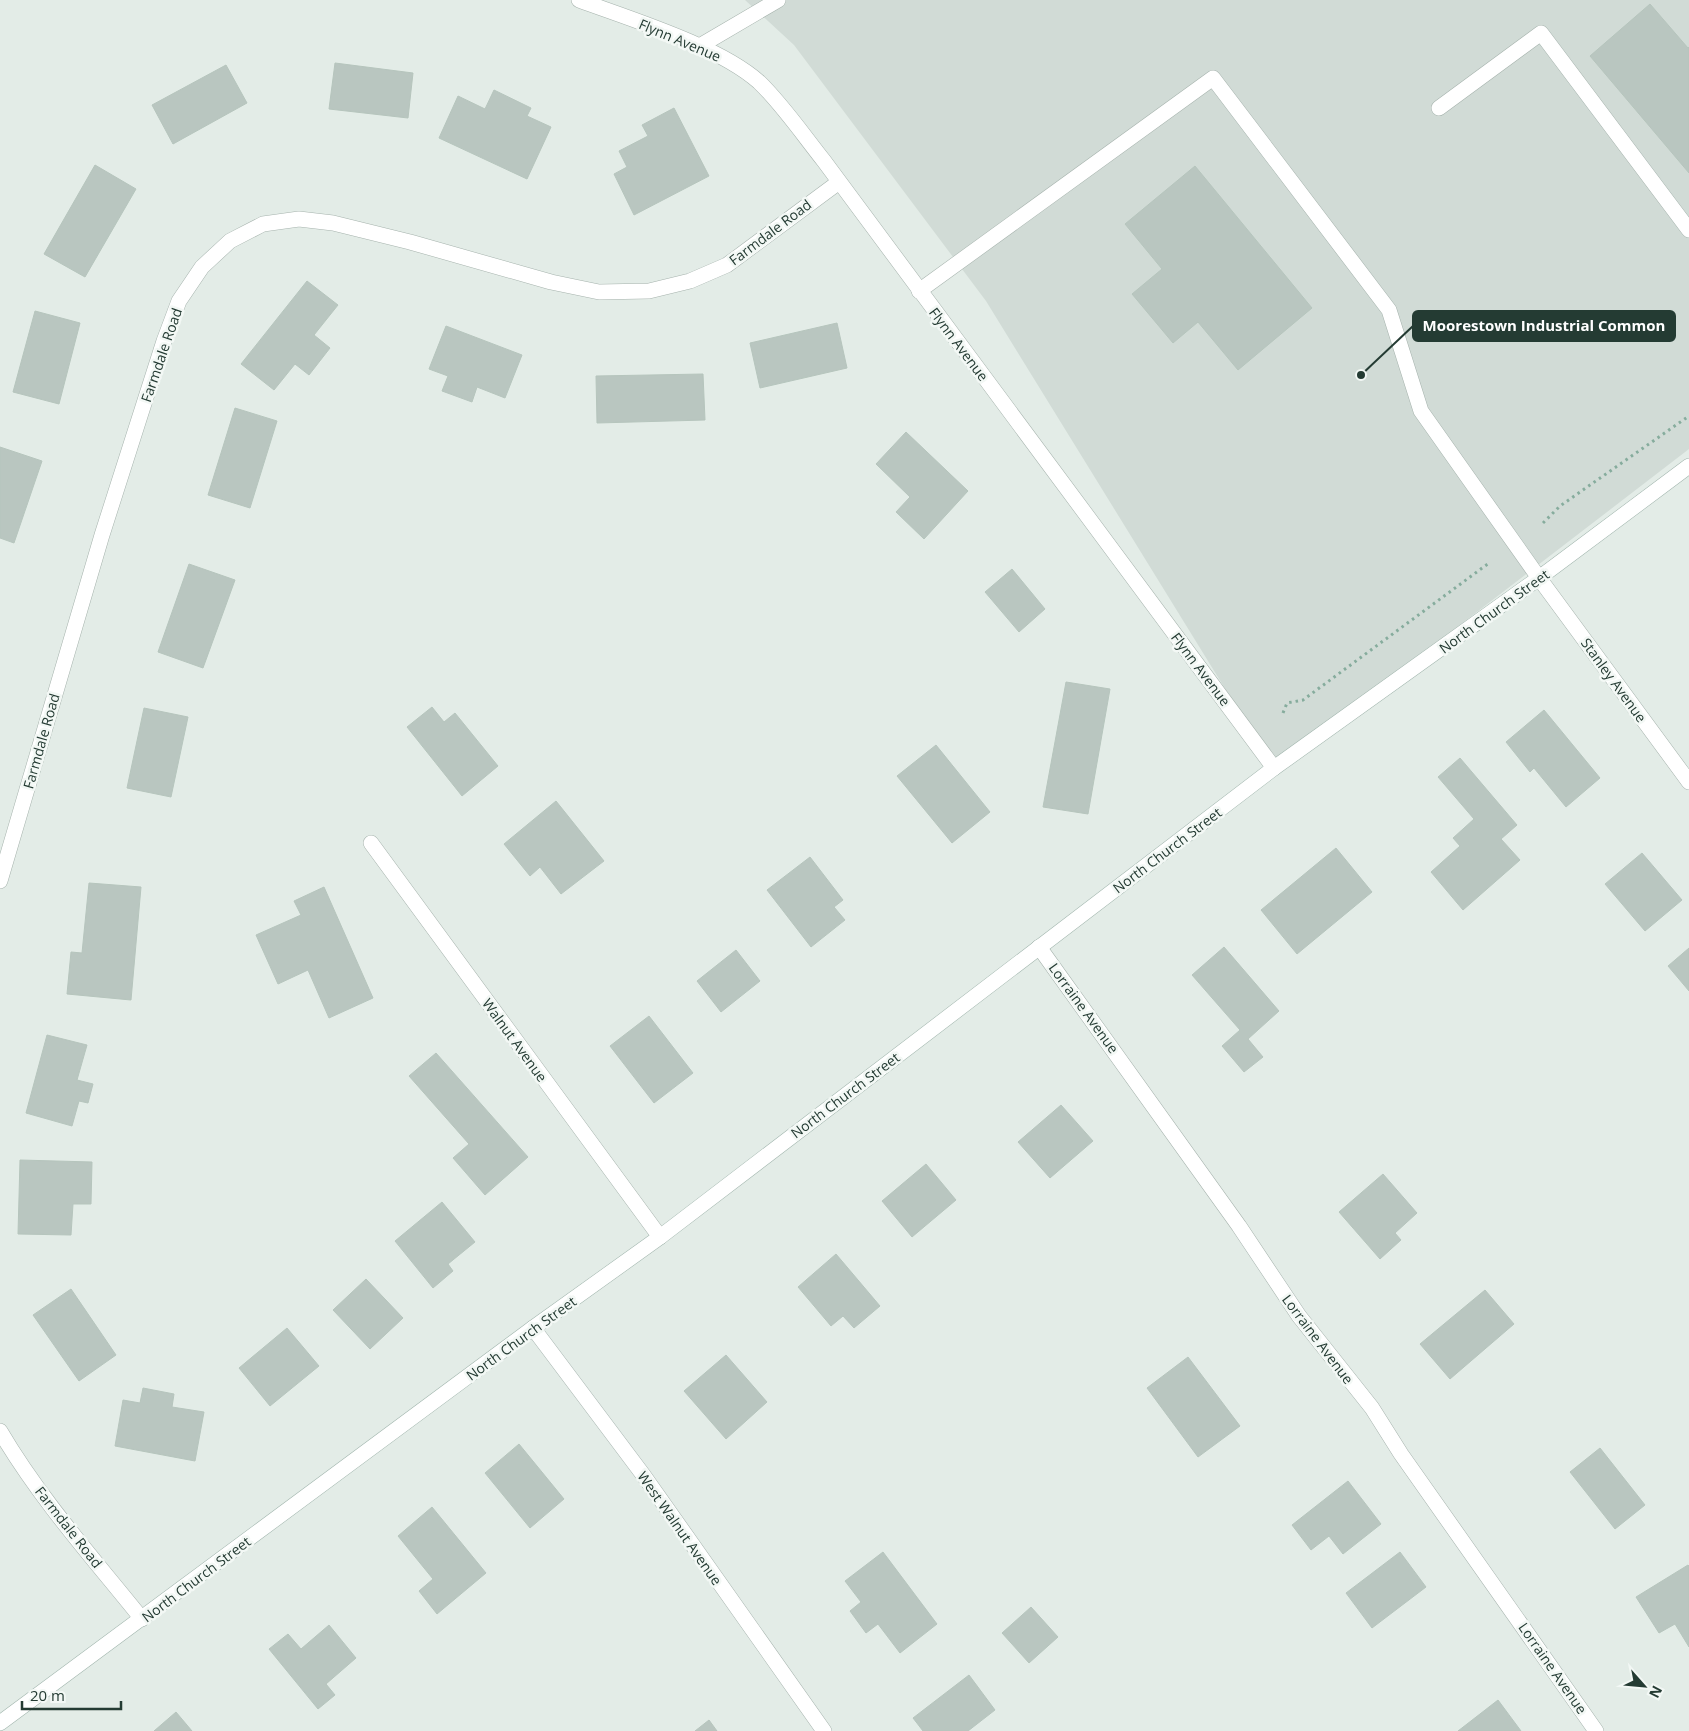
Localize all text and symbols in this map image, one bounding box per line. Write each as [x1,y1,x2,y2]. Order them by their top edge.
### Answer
street label: Flynn Avenue [636,14,724,66]
street label: Farmdale Road [725,195,815,269]
street label: Flynn Avenue [925,303,993,385]
street label: Farmdale Road [136,305,186,405]
callout: Moorestown Industrial Common [1413,311,1675,341]
text: Moorestown Industrial Common [1423,315,1665,335]
street label: North Church Street [1435,565,1553,657]
street label: Flynn Avenue [1167,628,1235,710]
street label: Stanley Avenue [1577,634,1651,726]
street label: Farmdale Road [18,691,64,791]
street label: North Church Street [1109,803,1225,897]
street label: Lorraine Avenue [1045,959,1123,1057]
street label: Walnut Avenue [478,994,552,1086]
street label: North Church Street [787,1048,903,1142]
street label: Lorraine Avenue [1278,1290,1358,1388]
street label: North Church Street [462,1292,580,1384]
street label: West Walnut Avenue [634,1467,727,1589]
street label: Farmdale Road [31,1482,107,1572]
street label: North Church Street [138,1532,254,1626]
street label: Lorraine Avenue [1514,1619,1592,1718]
north arrow [1619,1661,1669,1711]
scale bar [22,1678,121,1710]
text: N [1645,1683,1667,1702]
text: 20 m [30,1685,65,1705]

